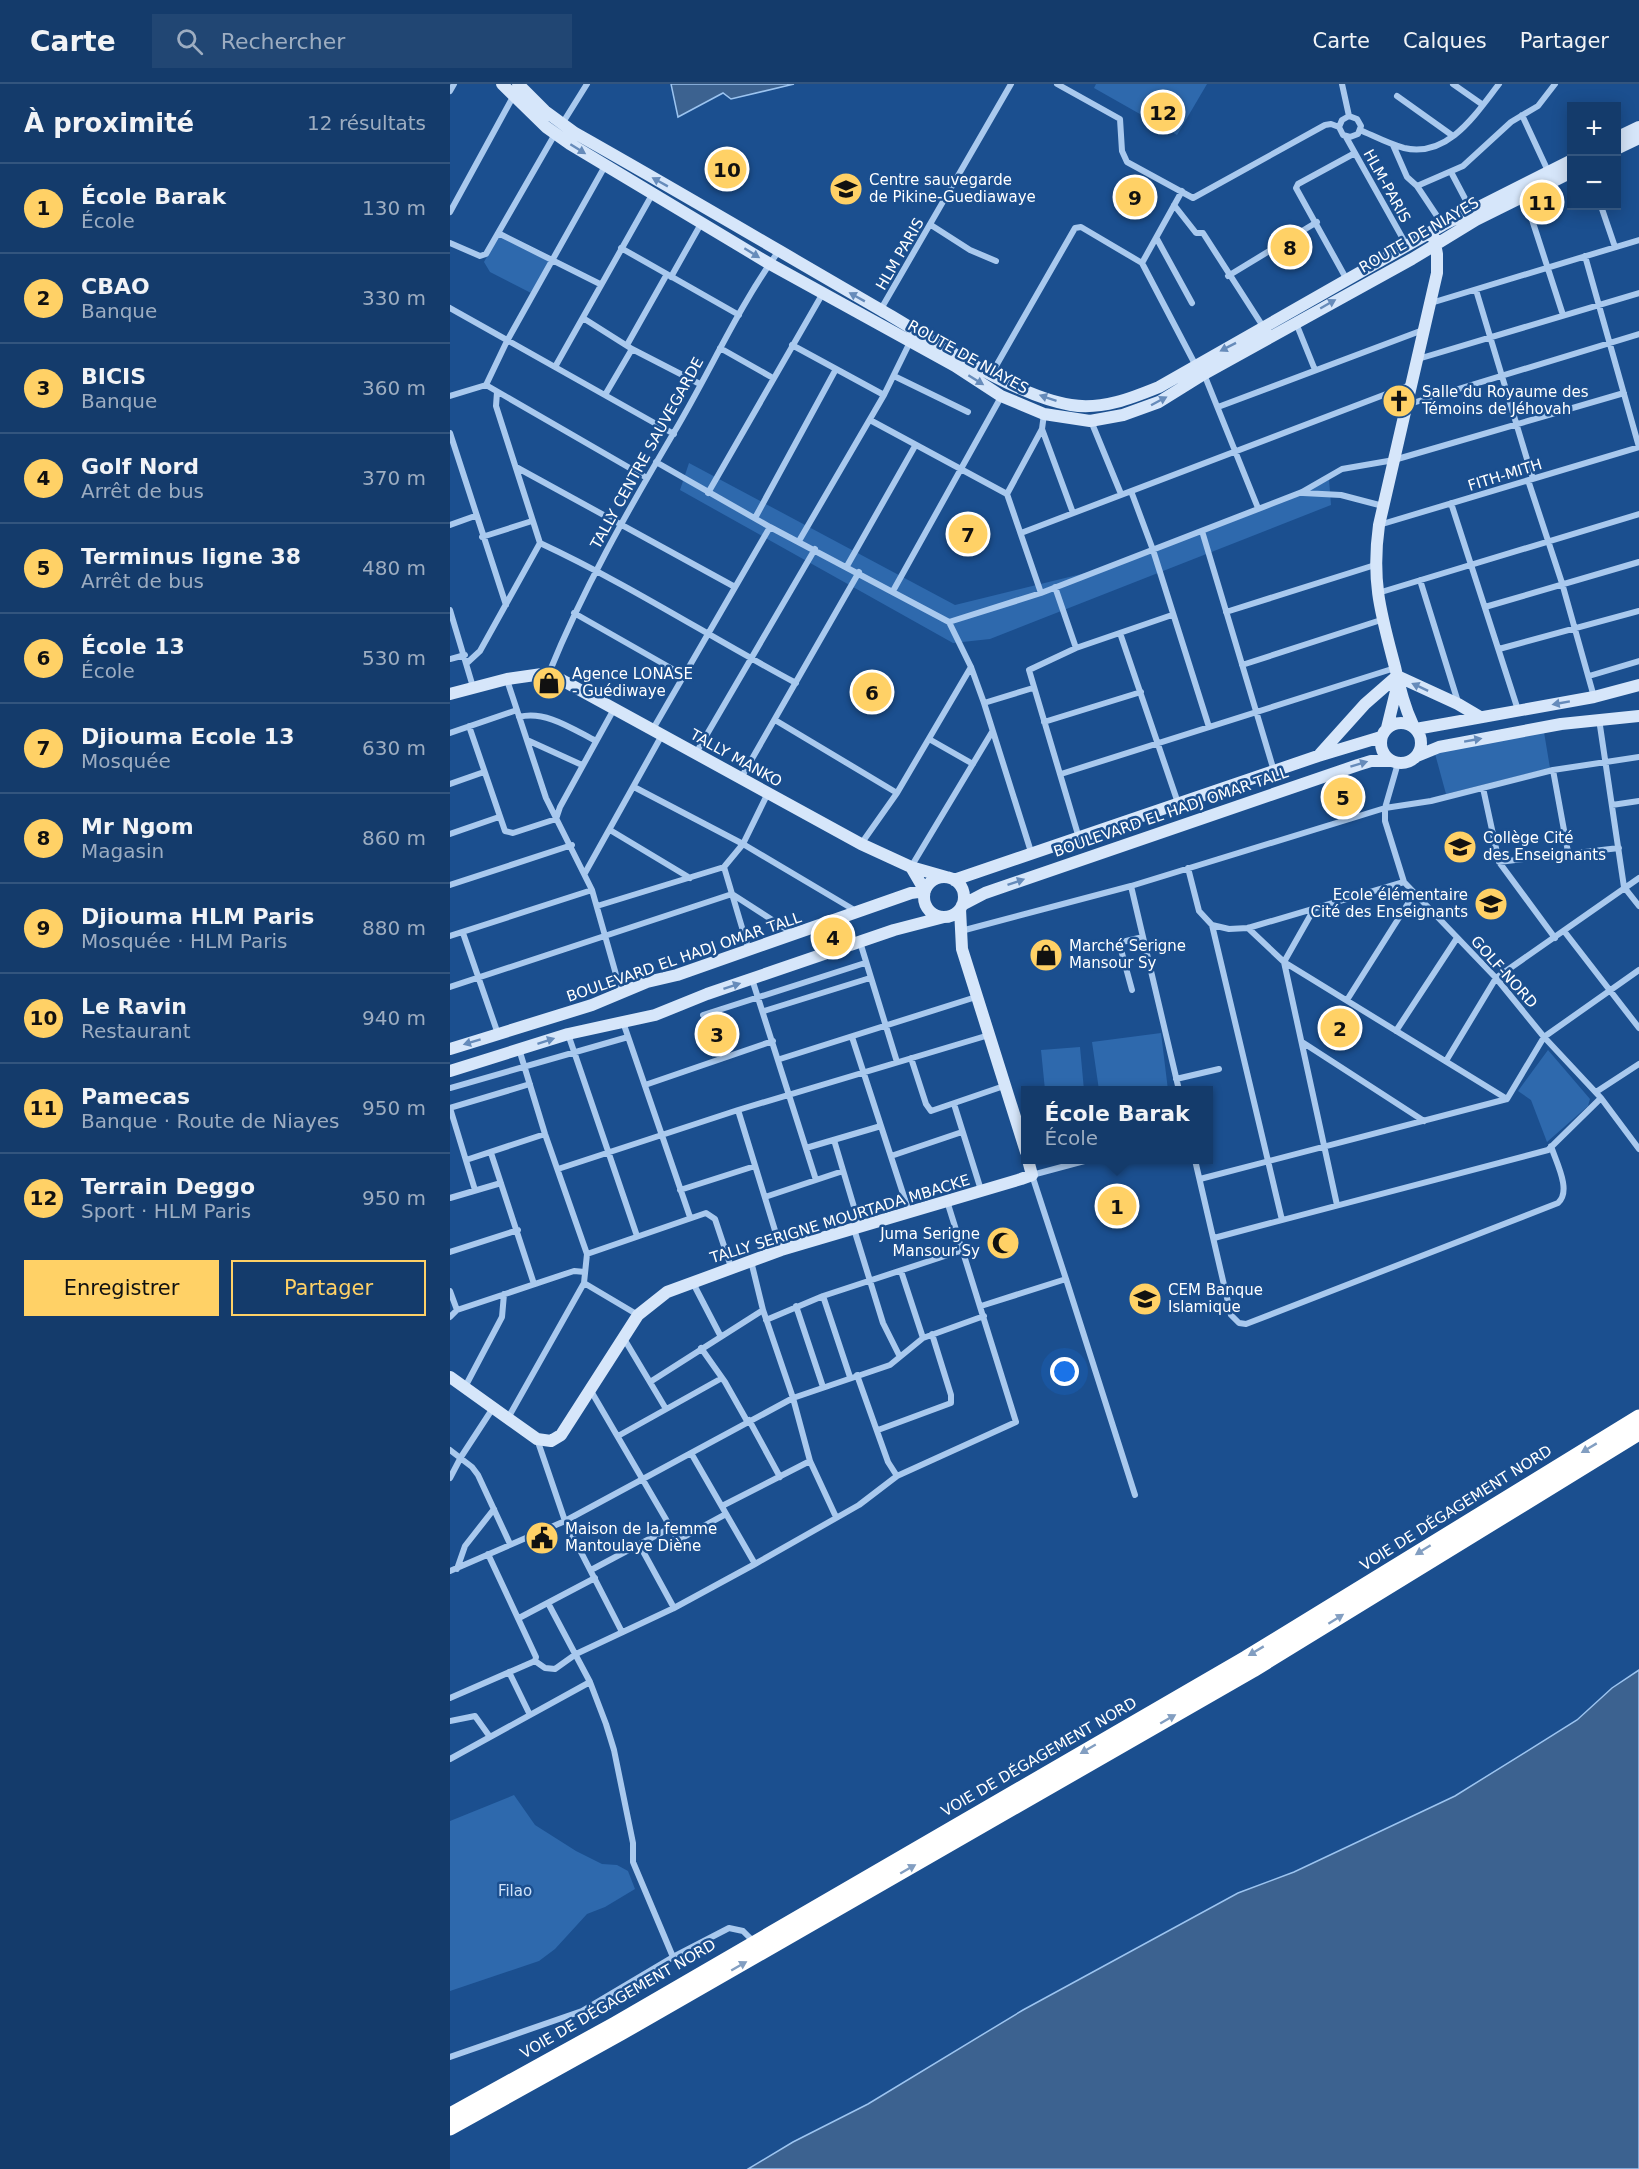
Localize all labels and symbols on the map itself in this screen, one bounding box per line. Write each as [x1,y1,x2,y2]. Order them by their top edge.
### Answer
pin: 12 [1144,90,1182,135]
one-way arrow [570,144,586,155]
pin: 10 [708,146,746,191]
street label: HLM-PARIS [1360,146,1414,226]
school or university icon: Centre sauvegarde de Pikine-Guediawaye [828,171,864,207]
place label: Centre sauvegarde de Pikine-Guediawaye [869,171,1036,206]
pin: 9 [1116,174,1154,220]
one-way arrow [651,177,668,187]
pin: 11 [1522,180,1562,224]
street label: ROUTE DE NIAYES [1356,193,1482,277]
street label: HLM PARIS [872,215,928,293]
pin: 8 [1270,224,1310,270]
one-way arrow [744,247,760,258]
one-way arrow [848,292,865,302]
one-way arrow [1320,299,1336,310]
street label: ROUTE DE NIAYES [904,316,1032,398]
one-way arrow [1219,342,1237,352]
street label: TALLY CENTRE SAUVEGARDE [586,354,707,553]
one-way arrow [968,374,984,385]
church icon: Salle du Royaume des Témoins de Jéhovah [1381,383,1417,419]
place label: Salle du Royaume des Témoins de Jéhovah [1421,383,1589,418]
one-way arrow [1039,393,1057,403]
one-way arrow [1151,396,1168,406]
street label: FITH-MITH [1466,455,1544,495]
pin: 7 [948,512,988,556]
shop icon: Agence LONASE - Guédiwaye [531,665,567,701]
place label: Agence LONASE - Guédiwaye [572,665,693,700]
pin: 6 [852,670,892,714]
one-way arrow [1412,682,1429,691]
one-way arrow [1552,698,1571,707]
street label: TALLY MANKO [686,725,785,791]
one-way arrow [1464,735,1483,744]
one-way arrow [1350,759,1368,768]
street label: BOULEVARD EL HADJ OMAR TALL [1051,763,1291,861]
pin: 5 [1324,774,1362,820]
school or university icon: Collège Cité des Enseignants [1442,829,1478,865]
place label: Collège Cité des Enseignants [1483,829,1606,864]
one-way arrow [1007,876,1025,886]
place label: Ecole élémentaire Cité des Enseignants [1311,886,1468,921]
school or university icon: Ecole élémentaire Cité des Enseignants [1473,886,1509,922]
street label: BOULEVARD EL HADJ OMAR TALL [564,908,804,1006]
pin: 4 [814,914,853,960]
street label: GOLF-NORD [1467,932,1541,1012]
shop icon: Marché Serigne Mansour Sy [1028,937,1064,973]
place label: Marché Serigne Mansour Sy [1069,937,1186,972]
one-way arrow [723,980,741,990]
pin: 2 [1320,1006,1360,1050]
pin: 3 [698,1012,736,1056]
one-way arrow [537,1035,555,1045]
one-way arrow [463,1038,481,1047]
street label: TALLY SERIGNE MOURTADA MBACKE [707,1171,972,1267]
pin: 1 [1098,1184,1136,1228]
place label: Juma Serigne Mansour Sy [879,1225,980,1260]
mosque icon: Juma Serigne Mansour Sy [985,1225,1021,1261]
school or university icon: CEM Banque Islamique [1127,1281,1163,1317]
place label: CEM Banque Islamique [1168,1281,1263,1316]
your location [1050,1357,1079,1386]
street label: VOIE DE DÉGAGEMENT NORD [1356,1441,1555,1575]
one-way arrow [1581,1442,1597,1453]
public building icon: Maison de la femme Mantoulaye Diène [524,1520,560,1556]
place label: Maison de la femme Mantoulaye Diène [565,1520,717,1555]
one-way arrow [1415,1544,1431,1555]
one-way arrow [1327,1614,1344,1625]
one-way arrow [1248,1646,1265,1657]
street label: VOIE DE DÉGAGEMENT NORD [938,1693,1140,1820]
one-way arrow [1160,1714,1177,1724]
one-way arrow [1080,1744,1096,1755]
one-way arrow [900,1863,916,1874]
park label: Filao [498,1882,532,1900]
street label: VOIE DE DÉGAGEMENT NORD [517,1935,719,2062]
one-way arrow [731,1960,747,1971]

